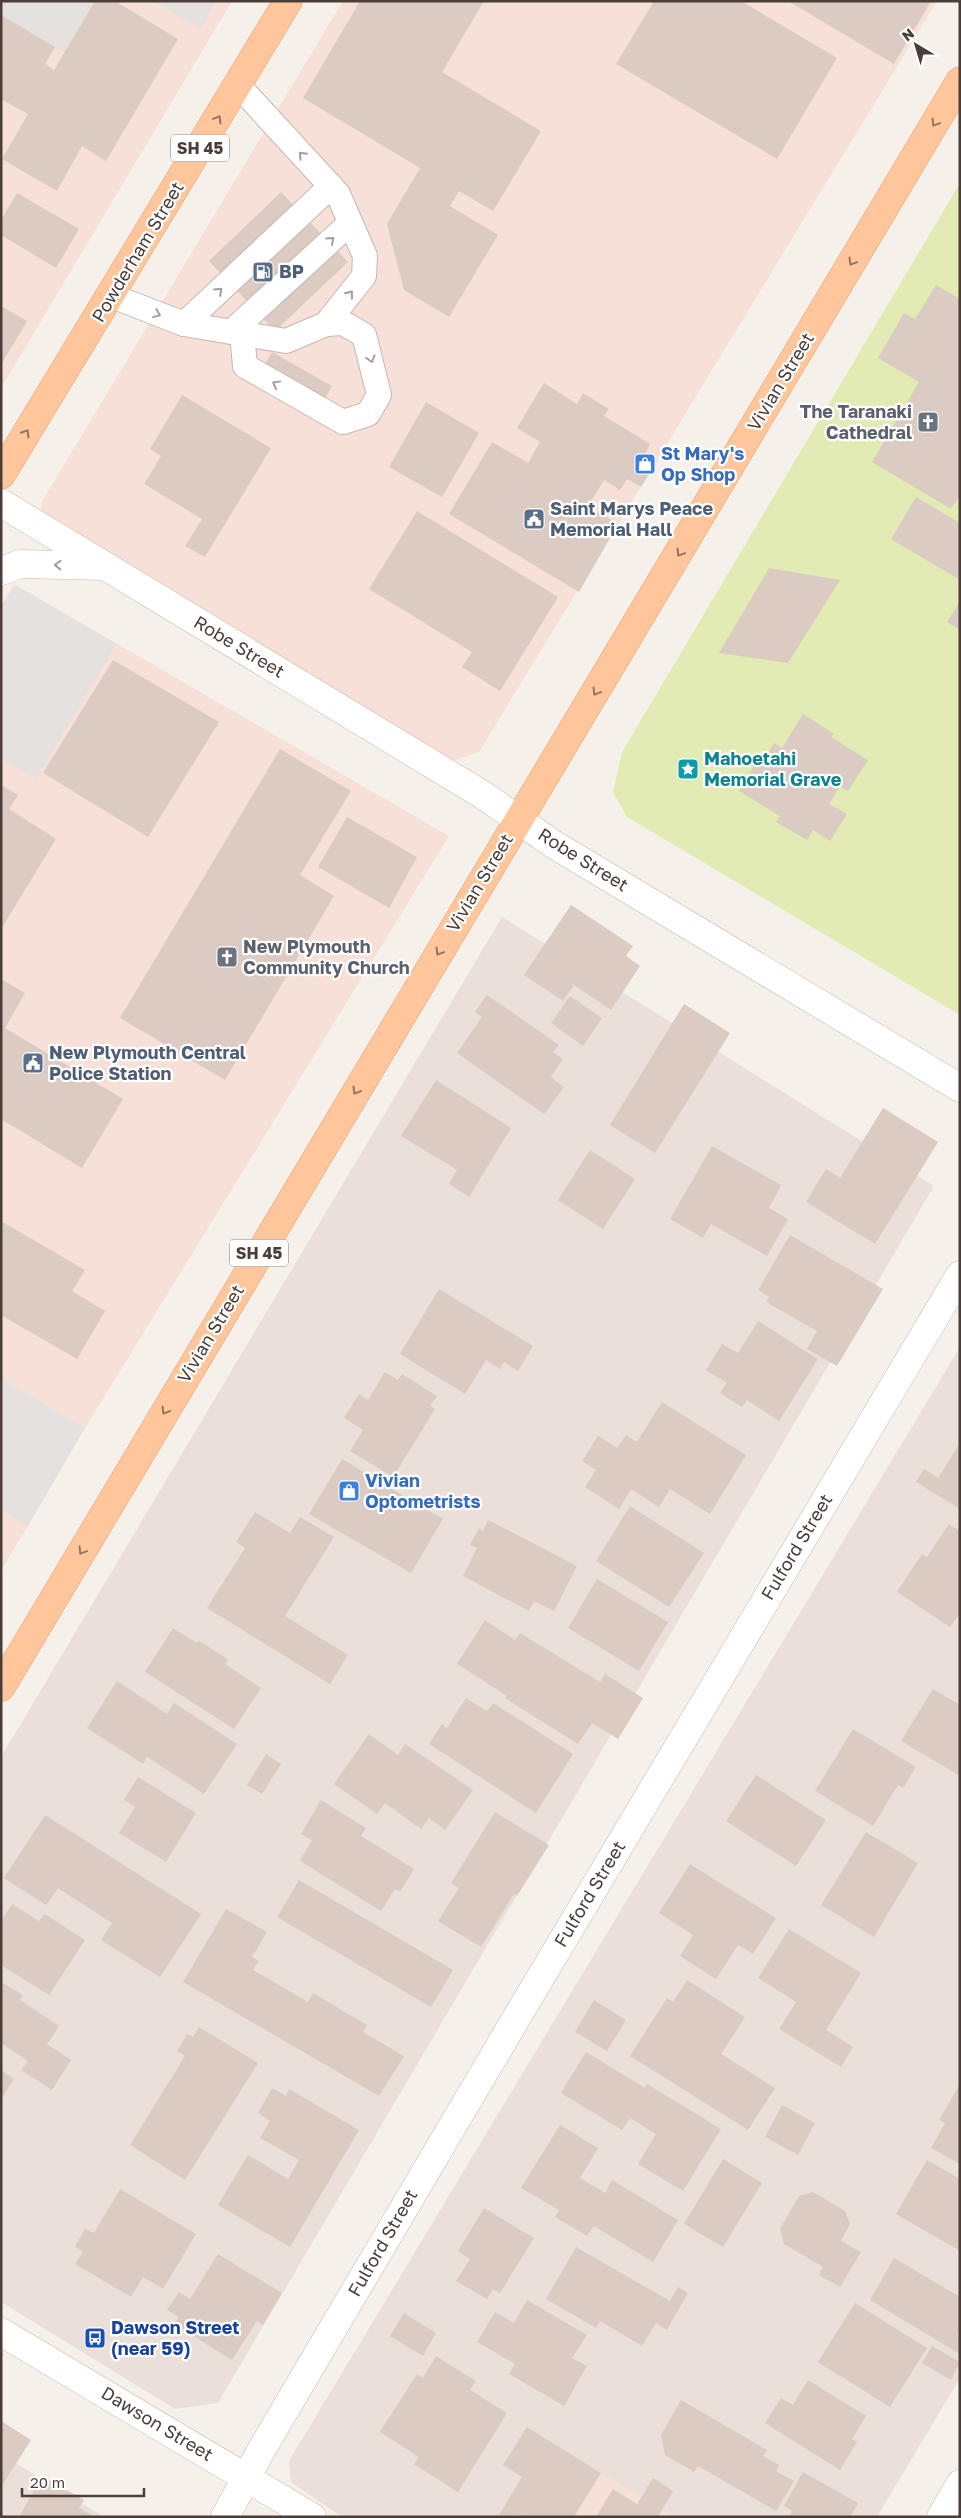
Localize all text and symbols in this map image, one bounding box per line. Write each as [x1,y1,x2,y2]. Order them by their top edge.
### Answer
north arrow [891,20,941,70]
text: N [898,24,917,44]
one-way arrow [211,115,221,124]
one-way arrow [931,117,941,126]
road number: SH 45 [171,134,229,162]
one-way arrow [299,152,308,161]
street label: Powderham Street [86,177,188,326]
one-way arrow [326,237,335,246]
one-way arrow [849,257,859,266]
fuel station icon: BP [251,260,275,284]
place label: BP [279,260,304,282]
one-way arrow [213,288,222,297]
one-way arrow [345,291,353,300]
one-way arrow [152,307,161,318]
street label: Vivian Street [742,328,818,435]
one-way arrow [365,355,375,363]
one-way arrow [272,380,281,390]
place label: The Taranaki Cathedral [800,400,912,443]
church icon: The Taranaki Cathedral [916,410,940,434]
one-way arrow [19,430,29,439]
place label: St Mary's Op Shop [661,442,744,485]
shop icon: St Mary's Op Shop [633,452,657,476]
place label: Saint Marys Peace Memorial Hall [550,497,713,540]
public building icon: Saint Marys Peace Memorial Hall [522,507,546,531]
one-way arrow [676,547,686,556]
one-way arrow [53,559,61,570]
street label: Robe Street [190,610,289,682]
one-way arrow [592,686,602,695]
place label: Mahoetahi Memorial Grave [704,747,842,790]
place icon: Mahoetahi Memorial Grave [676,757,700,781]
street label: Robe Street [534,823,633,896]
street label: Vivian Street [441,829,517,936]
place label: New Plymouth Community Church [243,935,410,978]
church icon: New Plymouth Community Church [215,945,239,969]
one-way arrow [436,946,446,955]
place label: New Plymouth Central Police Station [49,1041,246,1084]
public building icon: New Plymouth Central Police Station [21,1051,45,1075]
one-way arrow [352,1086,362,1095]
road number: SH 45 [230,1240,288,1266]
street label: Vivian Street [172,1280,248,1387]
one-way arrow [162,1406,172,1415]
place label: Vivian Optometrists [365,1469,481,1512]
shop icon: Vivian Optometrists [337,1479,361,1503]
street label: Fulford Street [756,1489,836,1604]
one-way arrow [79,1545,89,1554]
street label: Fulford Street [549,1836,629,1951]
street label: Fulford Street [343,2185,422,2300]
place label: Dawson Street (near 59) [111,2316,239,2359]
bus stop icon: Dawson Street (near 59) [83,2326,107,2350]
street label: Dawson Street [98,2381,217,2465]
scale bar [22,2466,145,2498]
text: 20 m [30,2473,65,2491]

